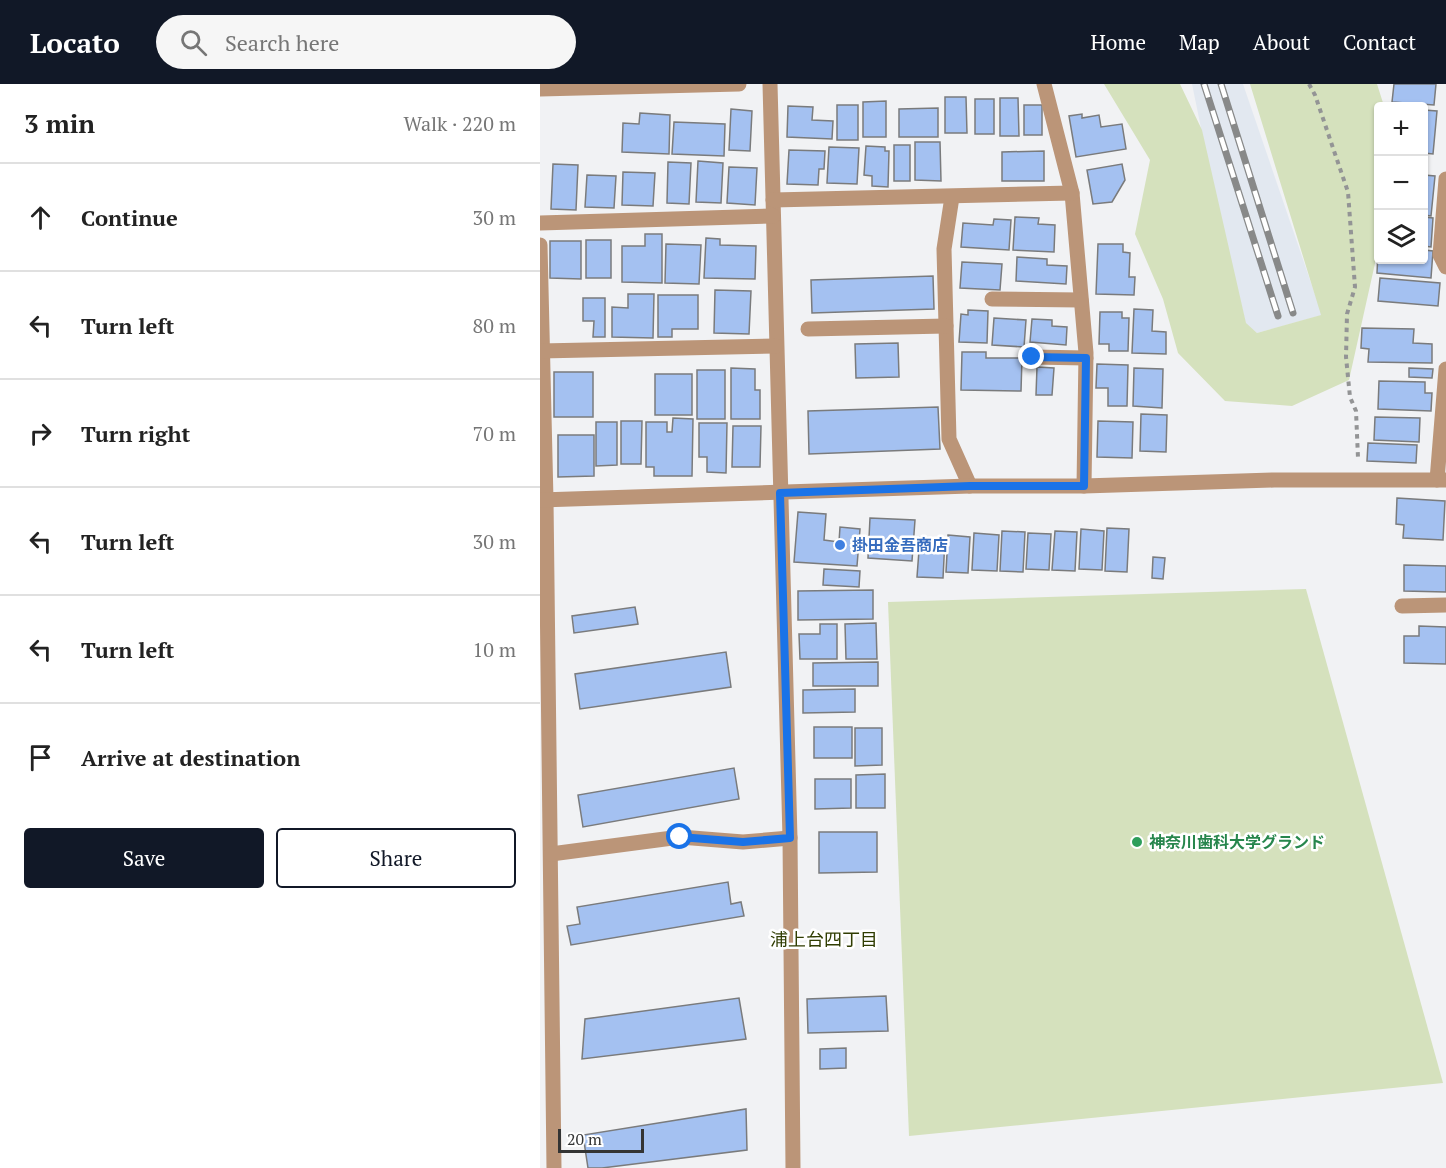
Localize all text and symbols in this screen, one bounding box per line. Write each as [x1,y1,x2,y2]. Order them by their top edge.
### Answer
search box [156,15,576,69]
text: Locato [30,24,120,61]
icon: search [177,26,210,59]
text: Search here [225,28,339,57]
text: Home [1090,28,1146,56]
text: Map [1179,28,1220,56]
text: About [1253,28,1310,56]
text: Contact [1343,28,1416,56]
map controls [1374,102,1428,264]
button: + [1374,102,1428,156]
text: 3 min [24,106,95,140]
text: Walk · 220 m [404,110,516,137]
button: − [1374,156,1428,210]
icon: ahead [24,201,57,234]
text: Continue [81,203,178,232]
text: 30 m [473,204,516,231]
button: layers [1374,210,1428,264]
icon: left [24,309,57,342]
text: Turn left [81,311,174,340]
text: 80 m [473,312,516,339]
route end [1018,343,1044,369]
icon: right [24,417,57,450]
text: Turn right [81,419,190,448]
text: 70 m [473,420,516,447]
icon: left [24,525,57,558]
text: Turn left [81,527,174,556]
text: 30 m [473,528,516,555]
place label: 掛田金吾商店 [852,534,948,556]
marker: 掛田金吾商店 [833,538,847,552]
icon: left [24,633,57,666]
text: Turn left [81,635,174,664]
text: 10 m [473,636,516,663]
icon: arrive [24,741,57,774]
text: Arrive at destination [81,743,300,772]
route start [666,823,692,849]
button: Save [24,828,264,888]
button: Share [276,828,516,888]
place label: 神奈川歯科大学グランド [1149,831,1325,853]
marker: 神奈川歯科大学グランド [1130,835,1144,849]
district label: 浦上台四丁目 [770,927,878,951]
scale bar [558,1126,644,1154]
text: 20 m [567,1128,602,1150]

